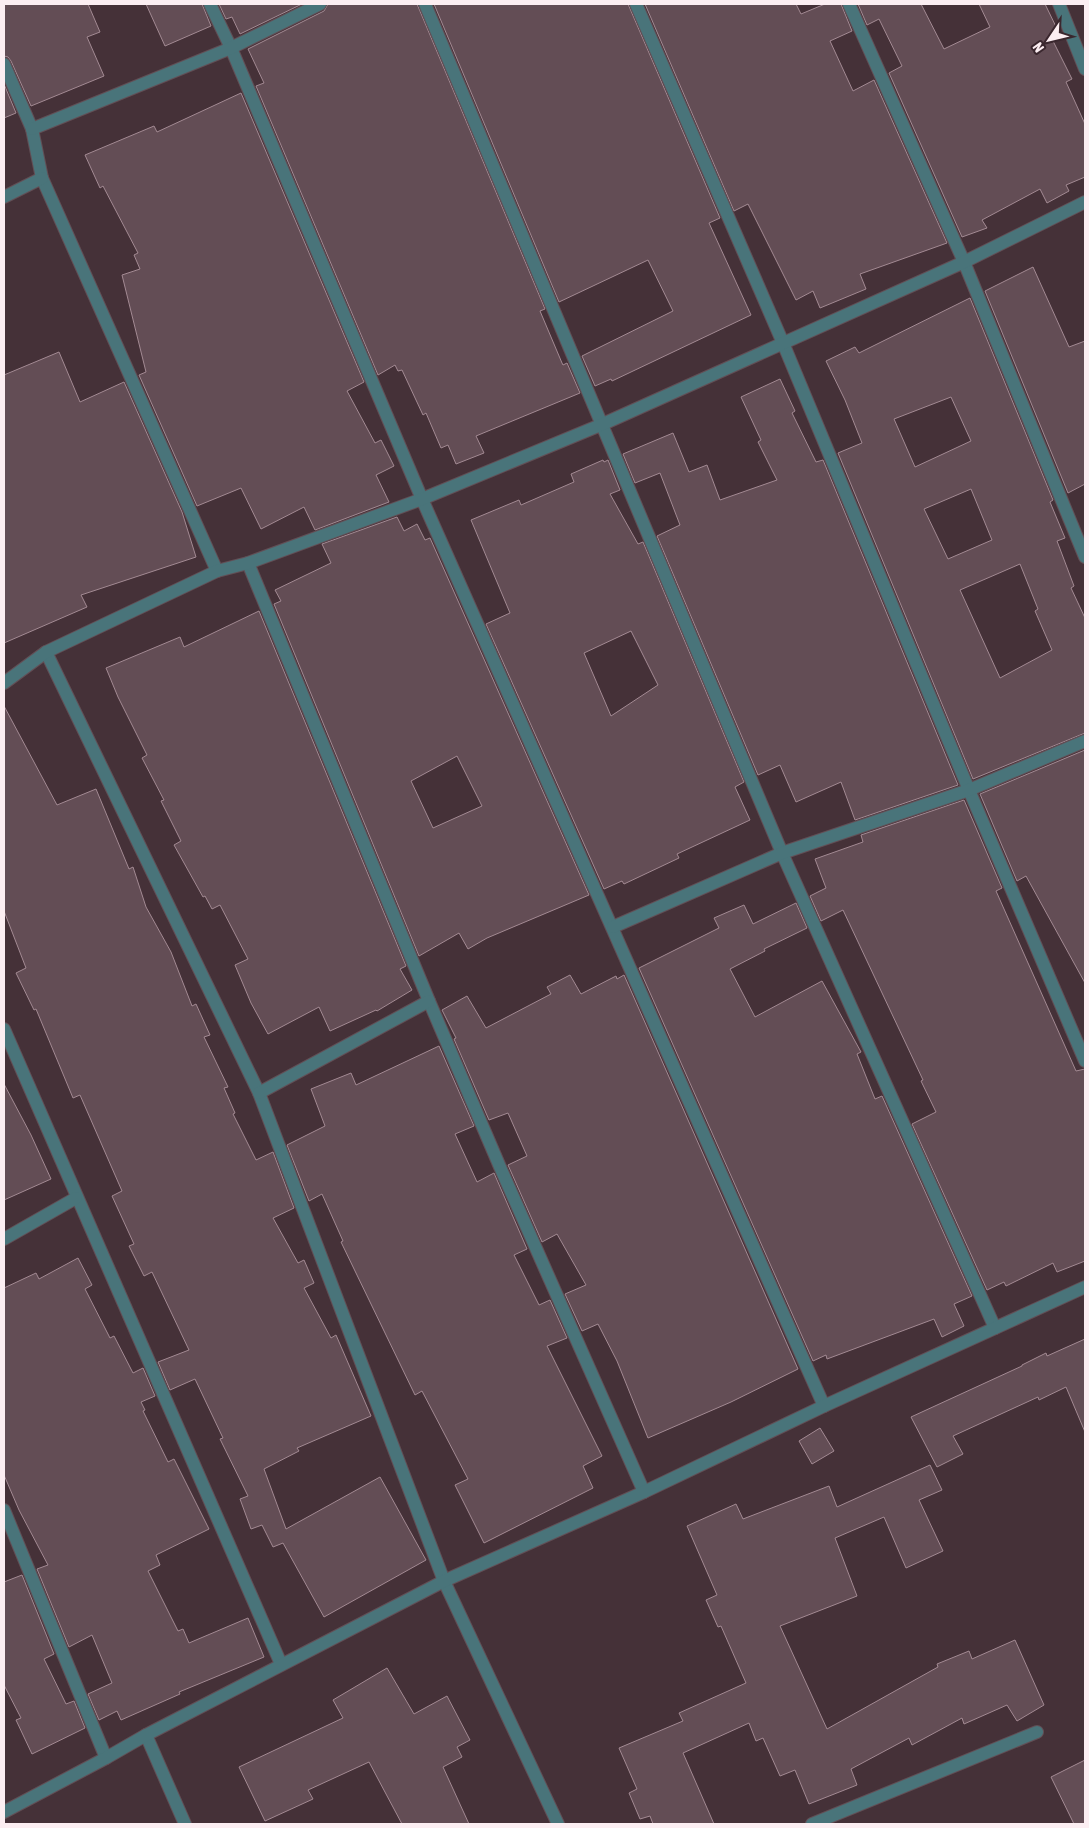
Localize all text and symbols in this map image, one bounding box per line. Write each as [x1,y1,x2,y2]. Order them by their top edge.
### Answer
north arrow [1024,15,1074,65]
text: N [1029,39,1047,55]

